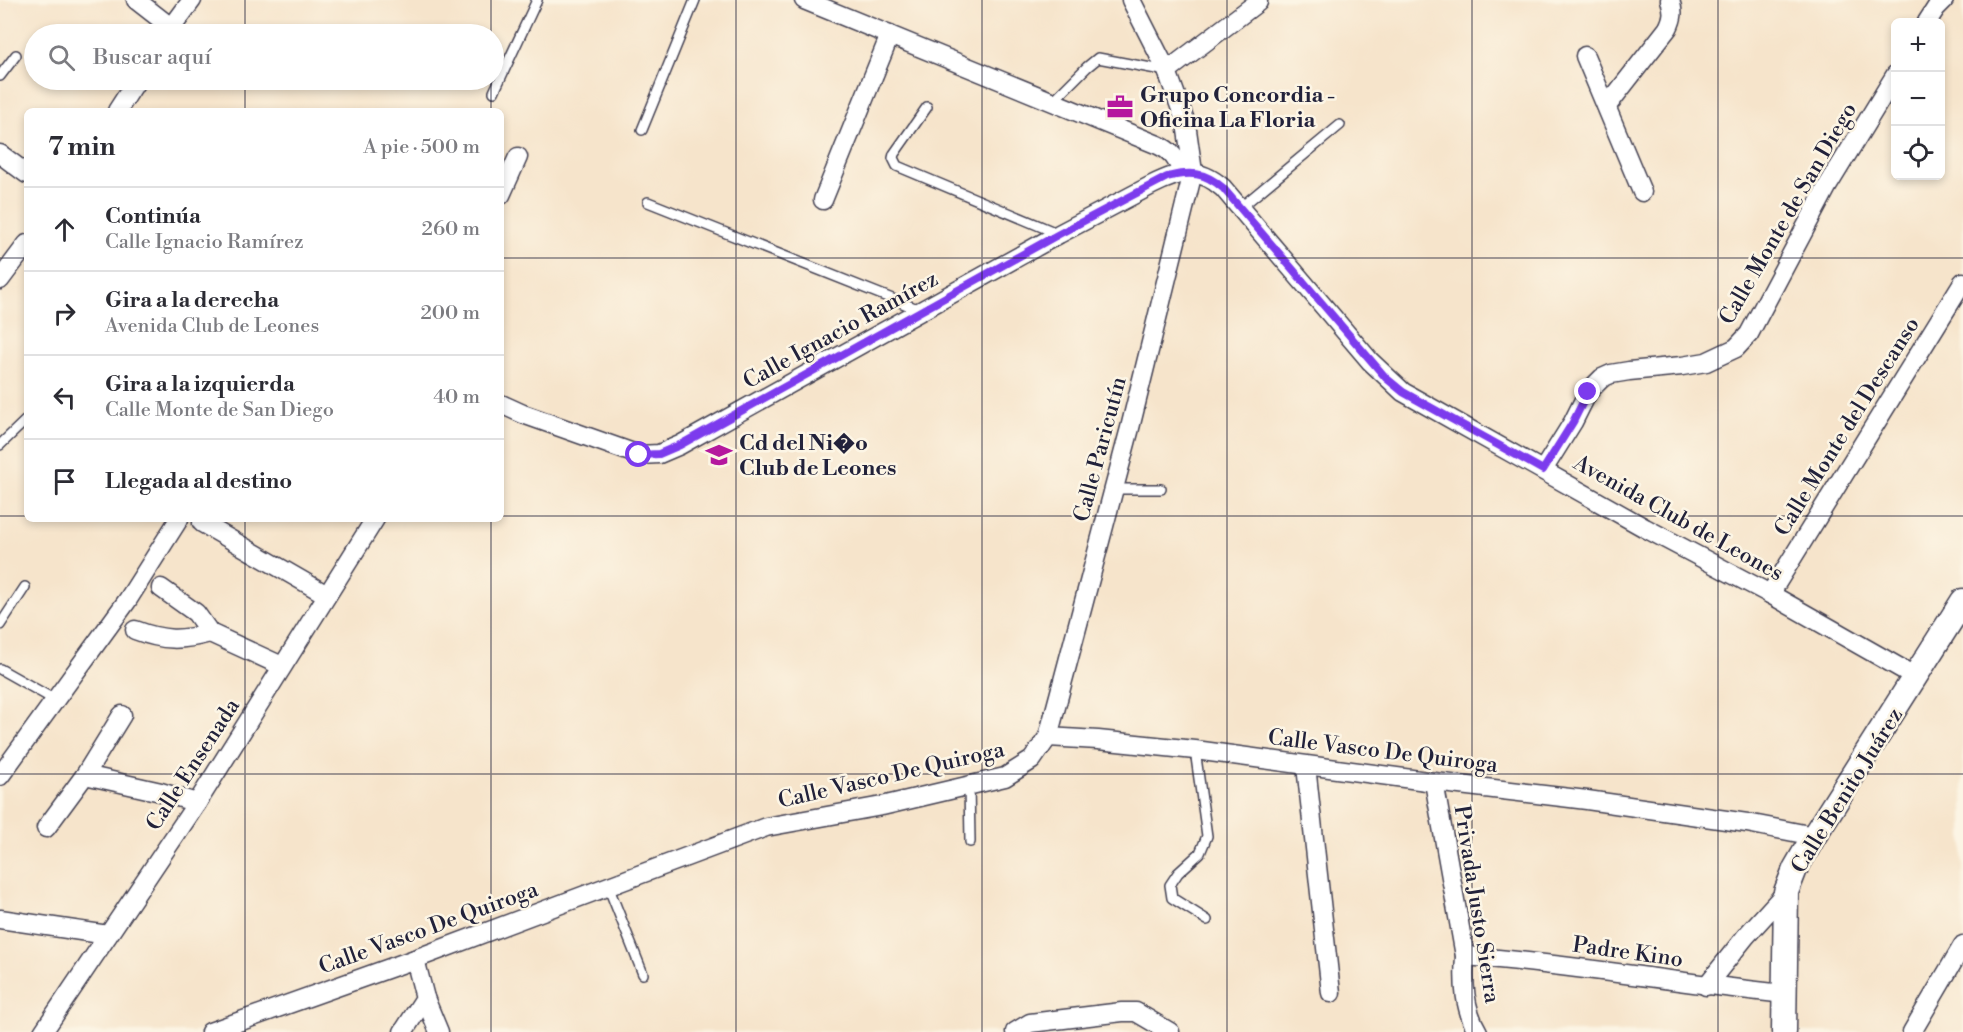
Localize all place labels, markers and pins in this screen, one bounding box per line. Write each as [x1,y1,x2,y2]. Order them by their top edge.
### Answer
place label: Grupo Concordia - Oficina La Floria [1140,82,1336,134]
office icon: Grupo Concordia - Oficina La Floria [1105,92,1135,122]
place label: Cd del Ni�o Club de Leones [739,430,896,482]
school or university icon: Cd del Ni�o Club de Leones [704,440,734,470]

